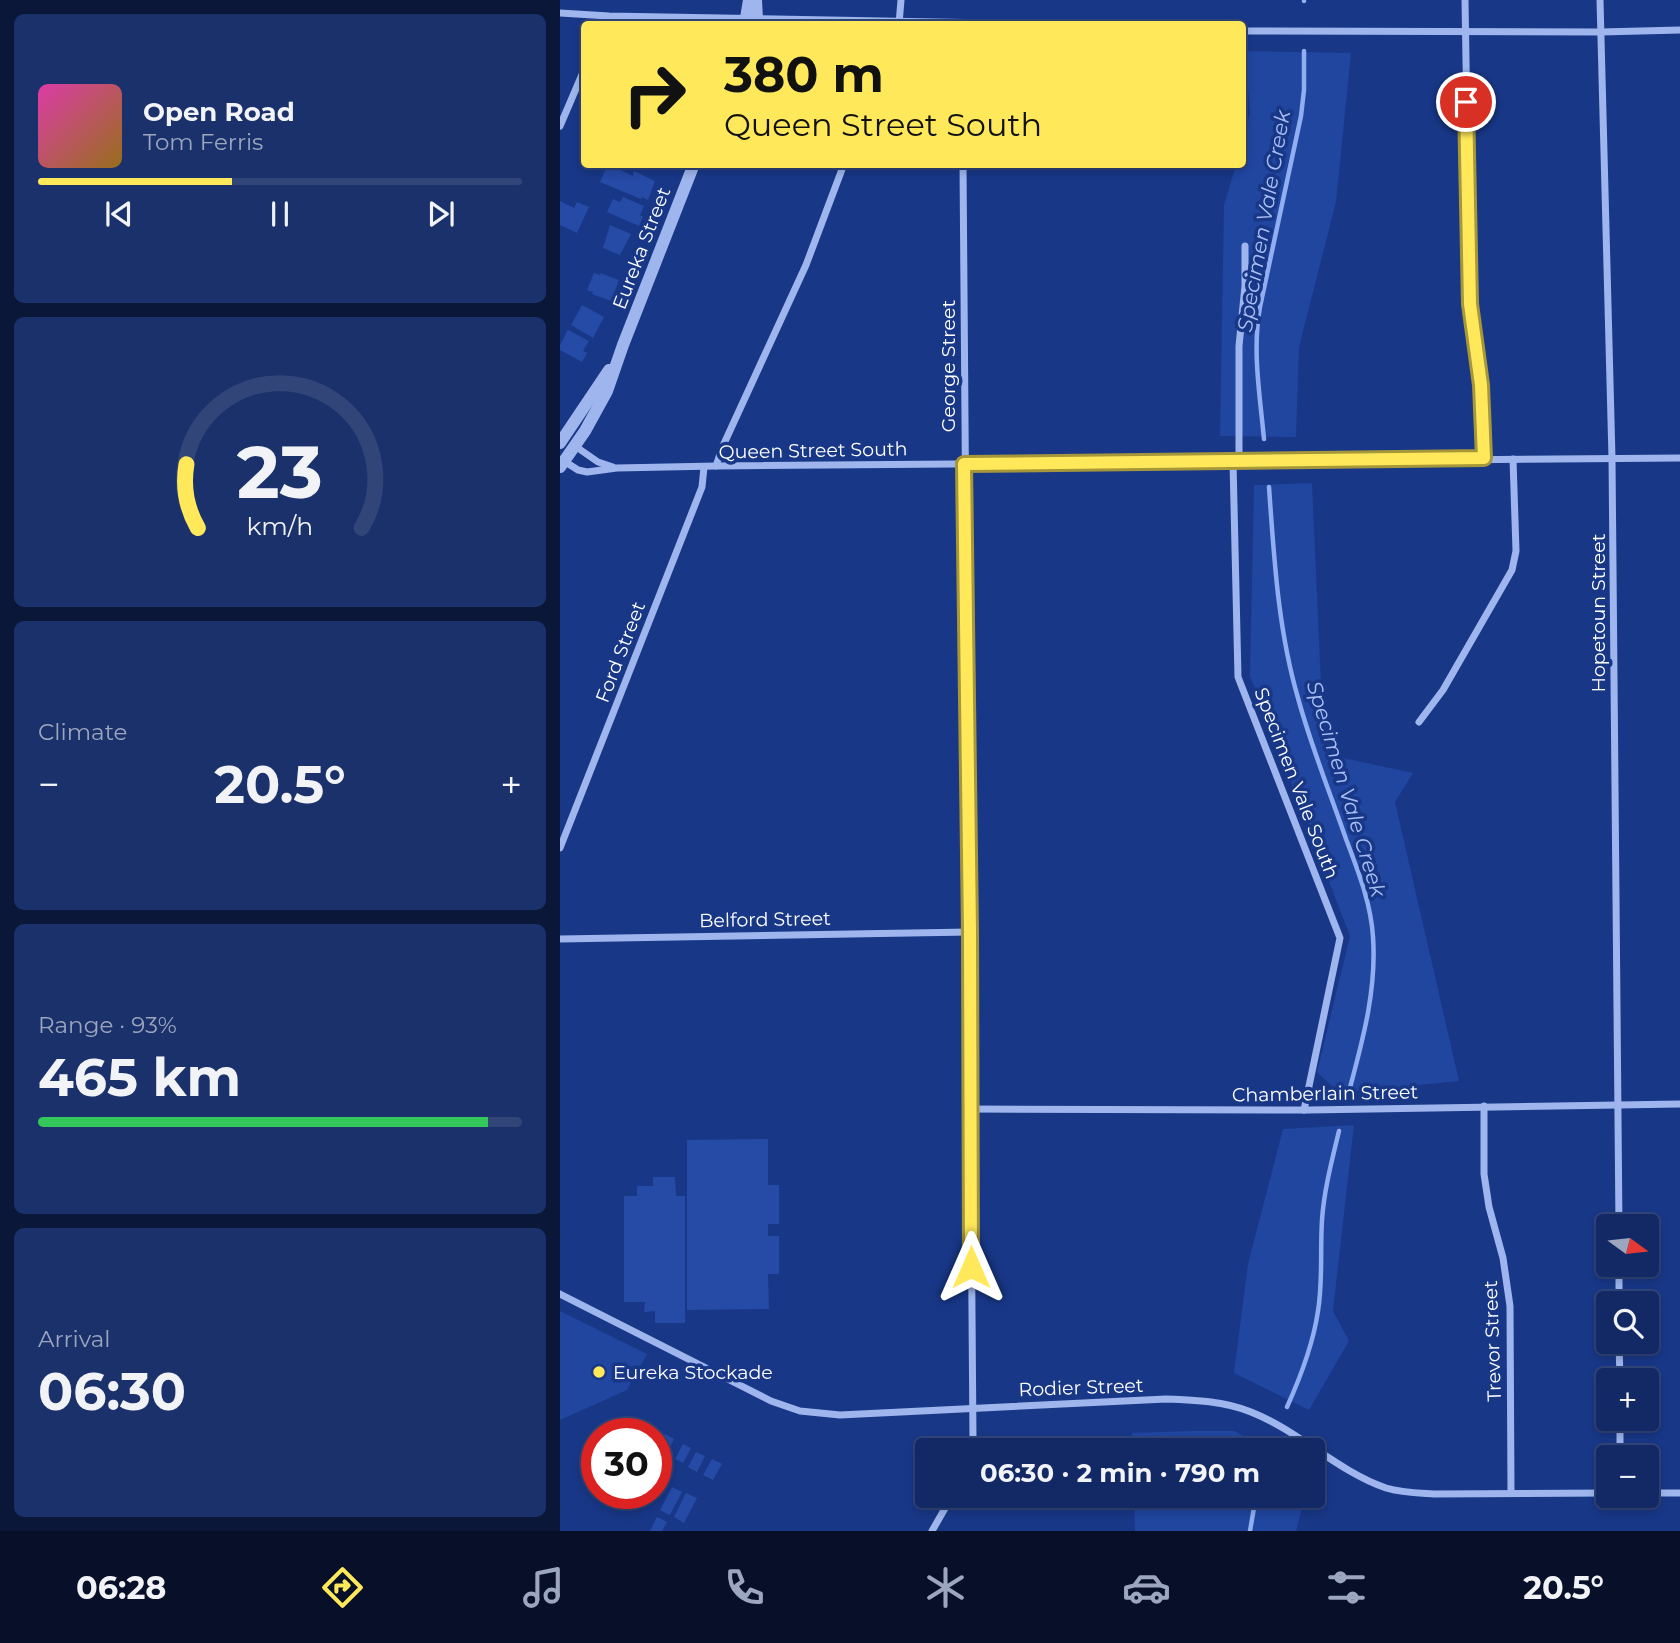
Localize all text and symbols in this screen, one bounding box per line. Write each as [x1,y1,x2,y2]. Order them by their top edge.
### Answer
text: 380 m [724,45,884,104]
icon: right [609,49,700,140]
pin [1436,72,1496,132]
icon: arrive [1447,83,1485,121]
text: Open Road [143,96,295,128]
text: Queen Street South [724,105,1042,144]
water label: Specimen Vale Creek [1232,107,1296,334]
text: Tom Ferris [143,128,263,156]
street label: Eureka Street [608,184,675,313]
icon: previous [100,195,138,233]
icon: pause [261,195,299,233]
icon: next [422,195,460,233]
street label: George Street [937,300,960,432]
text: 23 [237,429,323,517]
street label: Queen Street South [718,437,908,464]
text: km/h [247,511,313,541]
street label: Hopetoun Street [1587,533,1610,693]
street label: Ford Street [591,598,650,706]
water label: Specimen Vale Creek [1302,678,1392,901]
street label: Specimen Vale South [1249,684,1344,882]
text: Climate [38,718,127,746]
text: 20.5° [214,753,346,816]
text: − [38,761,60,808]
text: + [500,761,522,808]
street label: Belford Street [699,907,831,932]
text: Range · 93% [38,1011,177,1039]
text: 465 km [38,1046,241,1109]
street label: Chamberlain Street [1232,1080,1419,1107]
north arrow [1596,1214,1659,1278]
map controls [1596,1214,1659,1508]
position arrow [934,1230,1008,1304]
street label: Trevor Street [1479,1280,1506,1402]
button: search [1596,1291,1659,1354]
text: Arrival [38,1325,111,1353]
text: 06:30 [38,1360,186,1423]
place label: Eureka Stockade [613,1361,773,1384]
marker: Eureka Stockade [591,1364,607,1380]
button: + [1596,1368,1659,1431]
street label: Rodier Street [1018,1374,1144,1401]
speed limit sign: 30 [581,1418,672,1509]
button: − [1596,1445,1659,1508]
text: 06:30 · 2 min · 790 m [980,1457,1260,1489]
icon: directions [318,1563,367,1612]
icon: music [519,1563,568,1612]
icon: phone [720,1563,769,1612]
icon: climate [921,1563,970,1612]
icon: car [1122,1563,1171,1612]
icon: filters [1322,1563,1371,1612]
text: 06:28 [76,1568,166,1607]
text: 20.5° [1523,1568,1604,1607]

